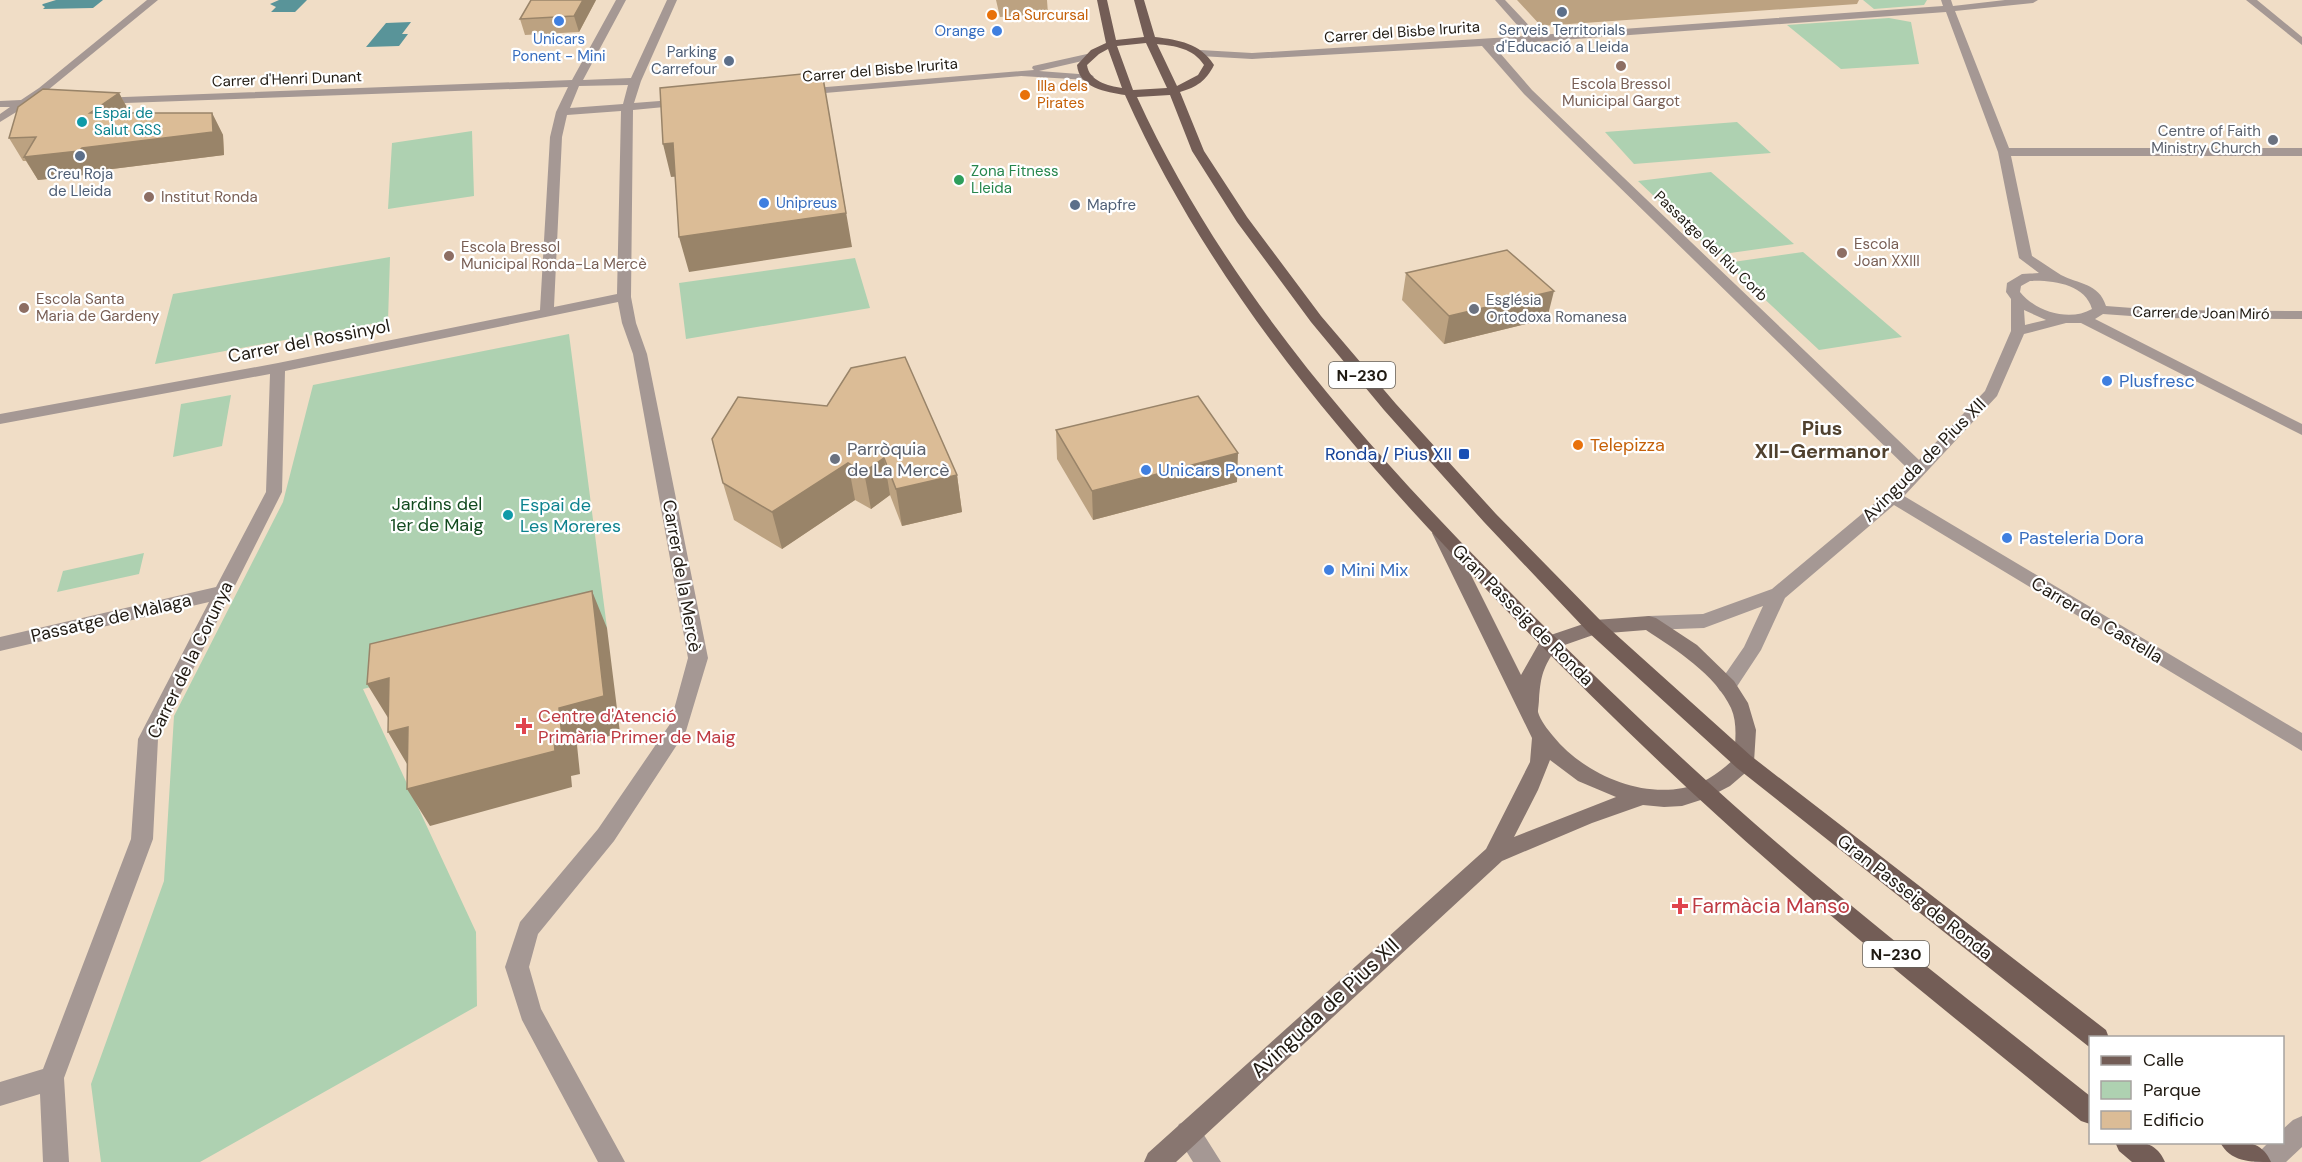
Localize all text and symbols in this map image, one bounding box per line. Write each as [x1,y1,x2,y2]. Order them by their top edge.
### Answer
place label: La Surcursal [1004,5,1088,25]
marker: Serveis Territorials d'Educació a Lleida [1555,5,1569,19]
marker: La Surcursal [985,8,999,22]
marker: Unicars Ponent - Mini [552,14,566,28]
street label: Carrer del Bisbe Irurita [1324,17,1480,47]
place label: Serveis Territorials d'Educació a Lleida [1495,20,1629,57]
place label: Orange [934,21,985,41]
marker: Orange [990,24,1004,38]
place label: Unicars Ponent - Mini [512,29,606,66]
place label: Parking Carrefour [651,42,717,79]
street label: Carrer del Bisbe Irurita [801,53,959,87]
marker: Parking Carrefour [722,54,736,68]
marker: Escola Bressol Municipal Gargot [1614,59,1628,73]
street label: Carrer d'Henri Dunant [212,66,363,92]
place label: Escola Bressol Municipal Gargot [1562,74,1680,111]
place label: Illa dels Pirates [1037,76,1088,113]
marker: Illa dels Pirates [1018,88,1032,102]
place label: Espai de Salut GSS [94,103,162,140]
marker: Espai de Salut GSS [75,115,89,129]
place label: Centre of Faith Ministry Church [2151,121,2261,158]
marker: Centre of Faith Ministry Church [2266,133,2280,147]
marker: Creu Roja de Lleida [73,149,87,163]
place label: Zona Fitness Lleida [971,161,1058,198]
place label: Creu Roja de Lleida [47,164,113,201]
marker: Zona Fitness Lleida [952,173,966,187]
street label: Passatge del Riu Corb [1650,186,1772,306]
place label: Institut Ronda [161,187,258,207]
marker: Institut Ronda [142,190,156,204]
place label: Unipreus [776,193,837,213]
place label: Mapfre [1087,195,1136,215]
marker: Unipreus [757,196,771,210]
marker: Mapfre [1068,198,1082,212]
place label: Escola Joan XXIII [1854,234,1920,271]
place label: Escola Bressol Municipal Ronda-La Mercè [461,237,647,274]
marker: Escola Joan XXIII [1835,246,1849,260]
marker: Escola Bressol Municipal Ronda-La Mercè [442,249,456,263]
place label: Escola Santa Maria de Gardeny [36,289,160,326]
place label: Església Ortodoxa Romanesa [1486,290,1627,327]
marker: Escola Santa Maria de Gardeny [17,301,31,315]
marker: Església Ortodoxa Romanesa [1467,302,1481,316]
street label: Carrer de Joan Miró [2132,302,2270,324]
street label: Carrer del Rossinyol [226,313,392,369]
road number: N-230 [1329,362,1395,388]
place label: Plusfresc [2119,369,2195,393]
marker: Plusfresc [2100,374,2114,388]
street label: Avinguda de Pius XII [1857,393,1991,527]
district label: Pius XII-Germanor [1755,415,1889,464]
place label: Telepizza [1590,433,1665,457]
place label: Parròquia de La Mercè [847,437,950,482]
marker: Telepizza [1571,438,1585,452]
place label: Ronda / Pius XII [1325,442,1452,466]
marker: Ronda / Pius XII [1457,447,1471,461]
marker: Parròquia de La Mercè [828,452,842,466]
place label: Unicars Ponent [1158,458,1284,482]
marker: Unicars Ponent [1139,463,1153,477]
park label: Jardins del 1er de Maig [391,492,483,537]
place label: Espai de Les Moreres [520,493,621,538]
street label: Carrer de la Mercè [657,498,707,654]
marker: Espai de Les Moreres [501,508,515,522]
place label: Pasteleria Dora [2019,526,2144,550]
marker: Pasteleria Dora [2000,531,2014,545]
street label: Gran Passeig de Ronda [1447,539,1599,691]
place label: Mini Mix [1341,558,1408,582]
marker: Mini Mix [1322,563,1336,577]
street label: Carrer de Castella [2027,571,2167,669]
street label: Carrer de la Corunya [141,577,239,743]
street label: Passatge de Màlaga [28,588,194,648]
place label: Centre d'Atenció Primària Primer de Maig [538,704,736,749]
marker: Centre d'Atenció Primària Primer de Maig [515,717,533,735]
street label: Gran Passeig de Ronda [1832,829,1998,965]
place label: Farmàcia Manso [1692,892,1850,920]
marker: Farmàcia Manso [1673,899,1687,913]
street label: Avinguda de Pius XII [1245,932,1405,1084]
road number: N-230 [1863,941,1929,967]
legend [2089,1036,2284,1144]
text: Calle [2143,1048,2184,1072]
text: Parque [2143,1078,2201,1102]
text: Edificio [2143,1108,2204,1132]

